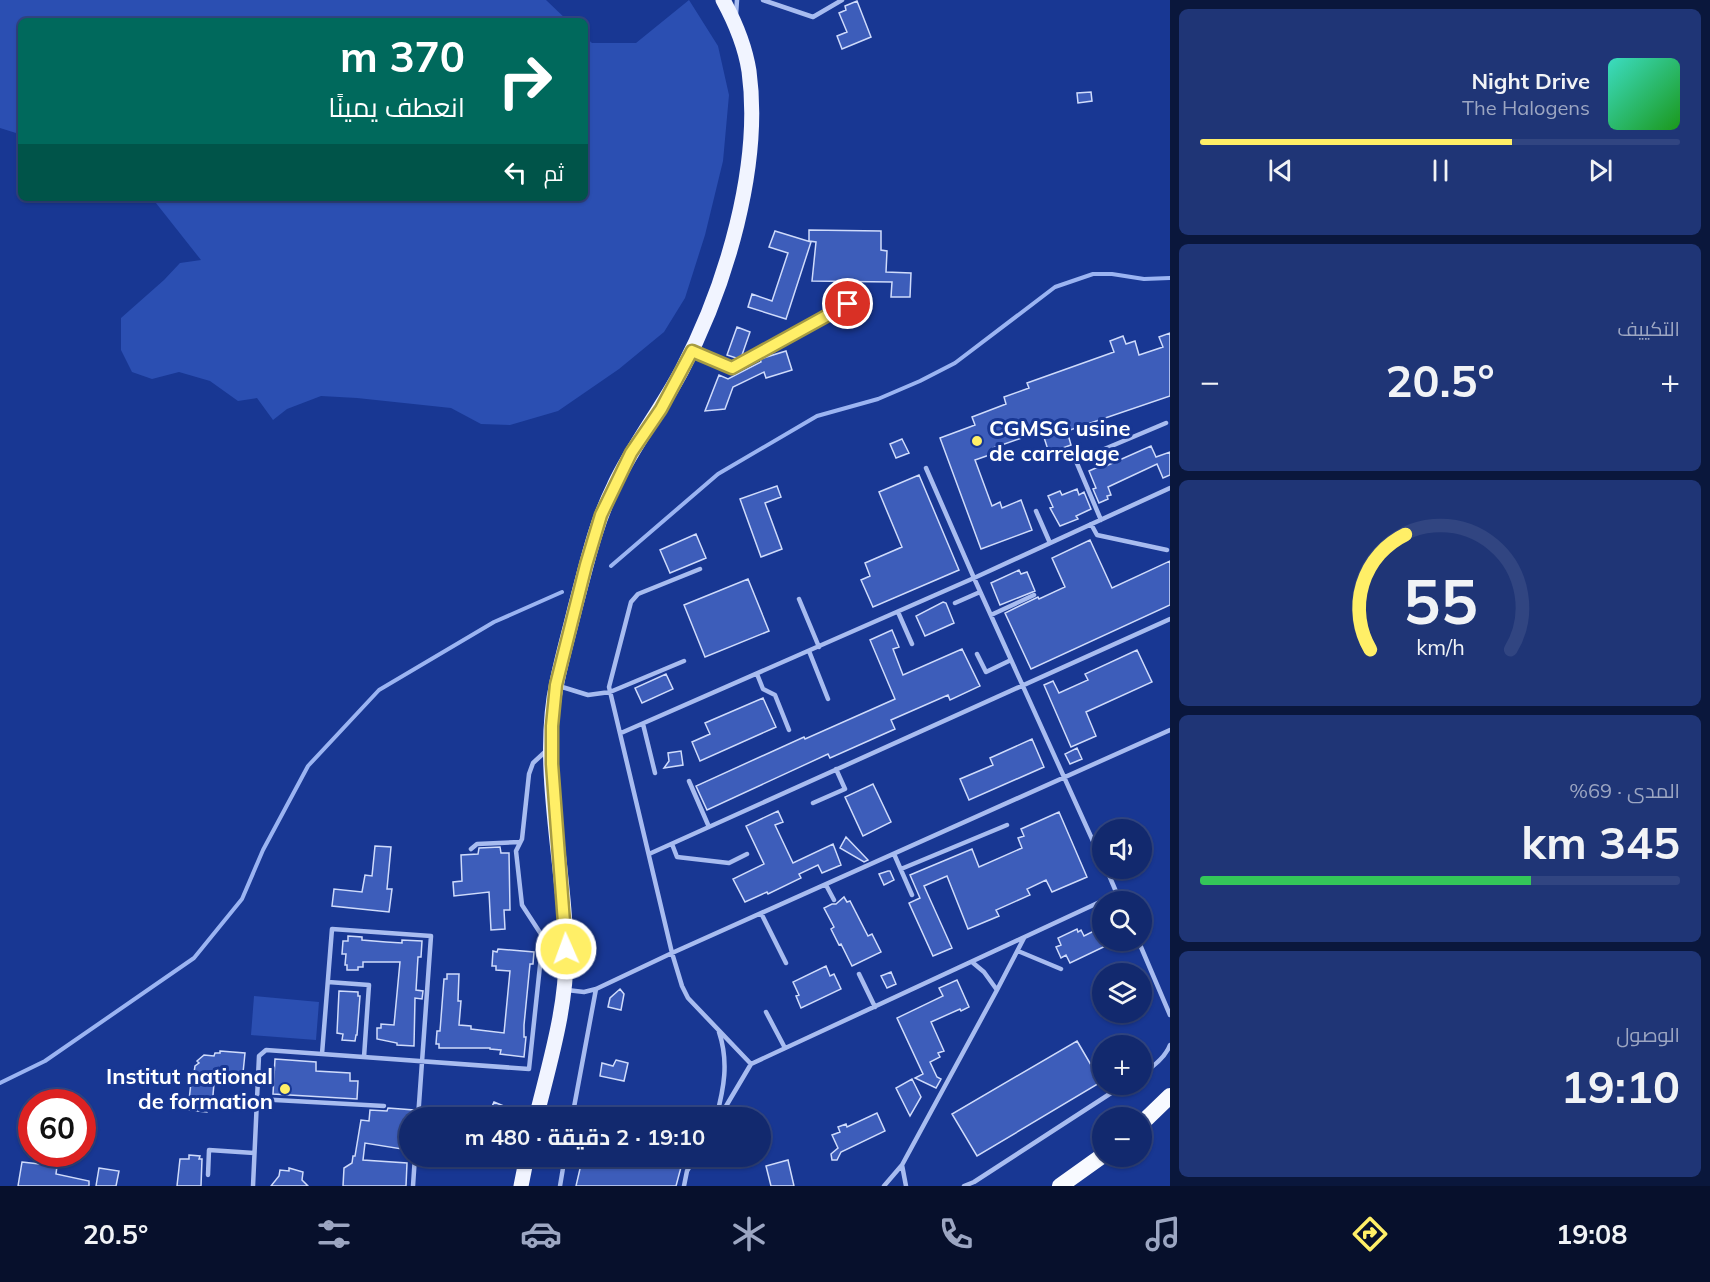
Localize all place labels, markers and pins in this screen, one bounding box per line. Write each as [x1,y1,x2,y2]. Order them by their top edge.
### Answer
pin [822,278,873,329]
place label: CGMSG usine de carrelage [989,414,1131,467]
marker: CGMSG usine de carrelage [970,434,984,448]
place label: Institut national de formation [106,1062,273,1115]
marker: Institut national de formation [278,1082,292,1096]

